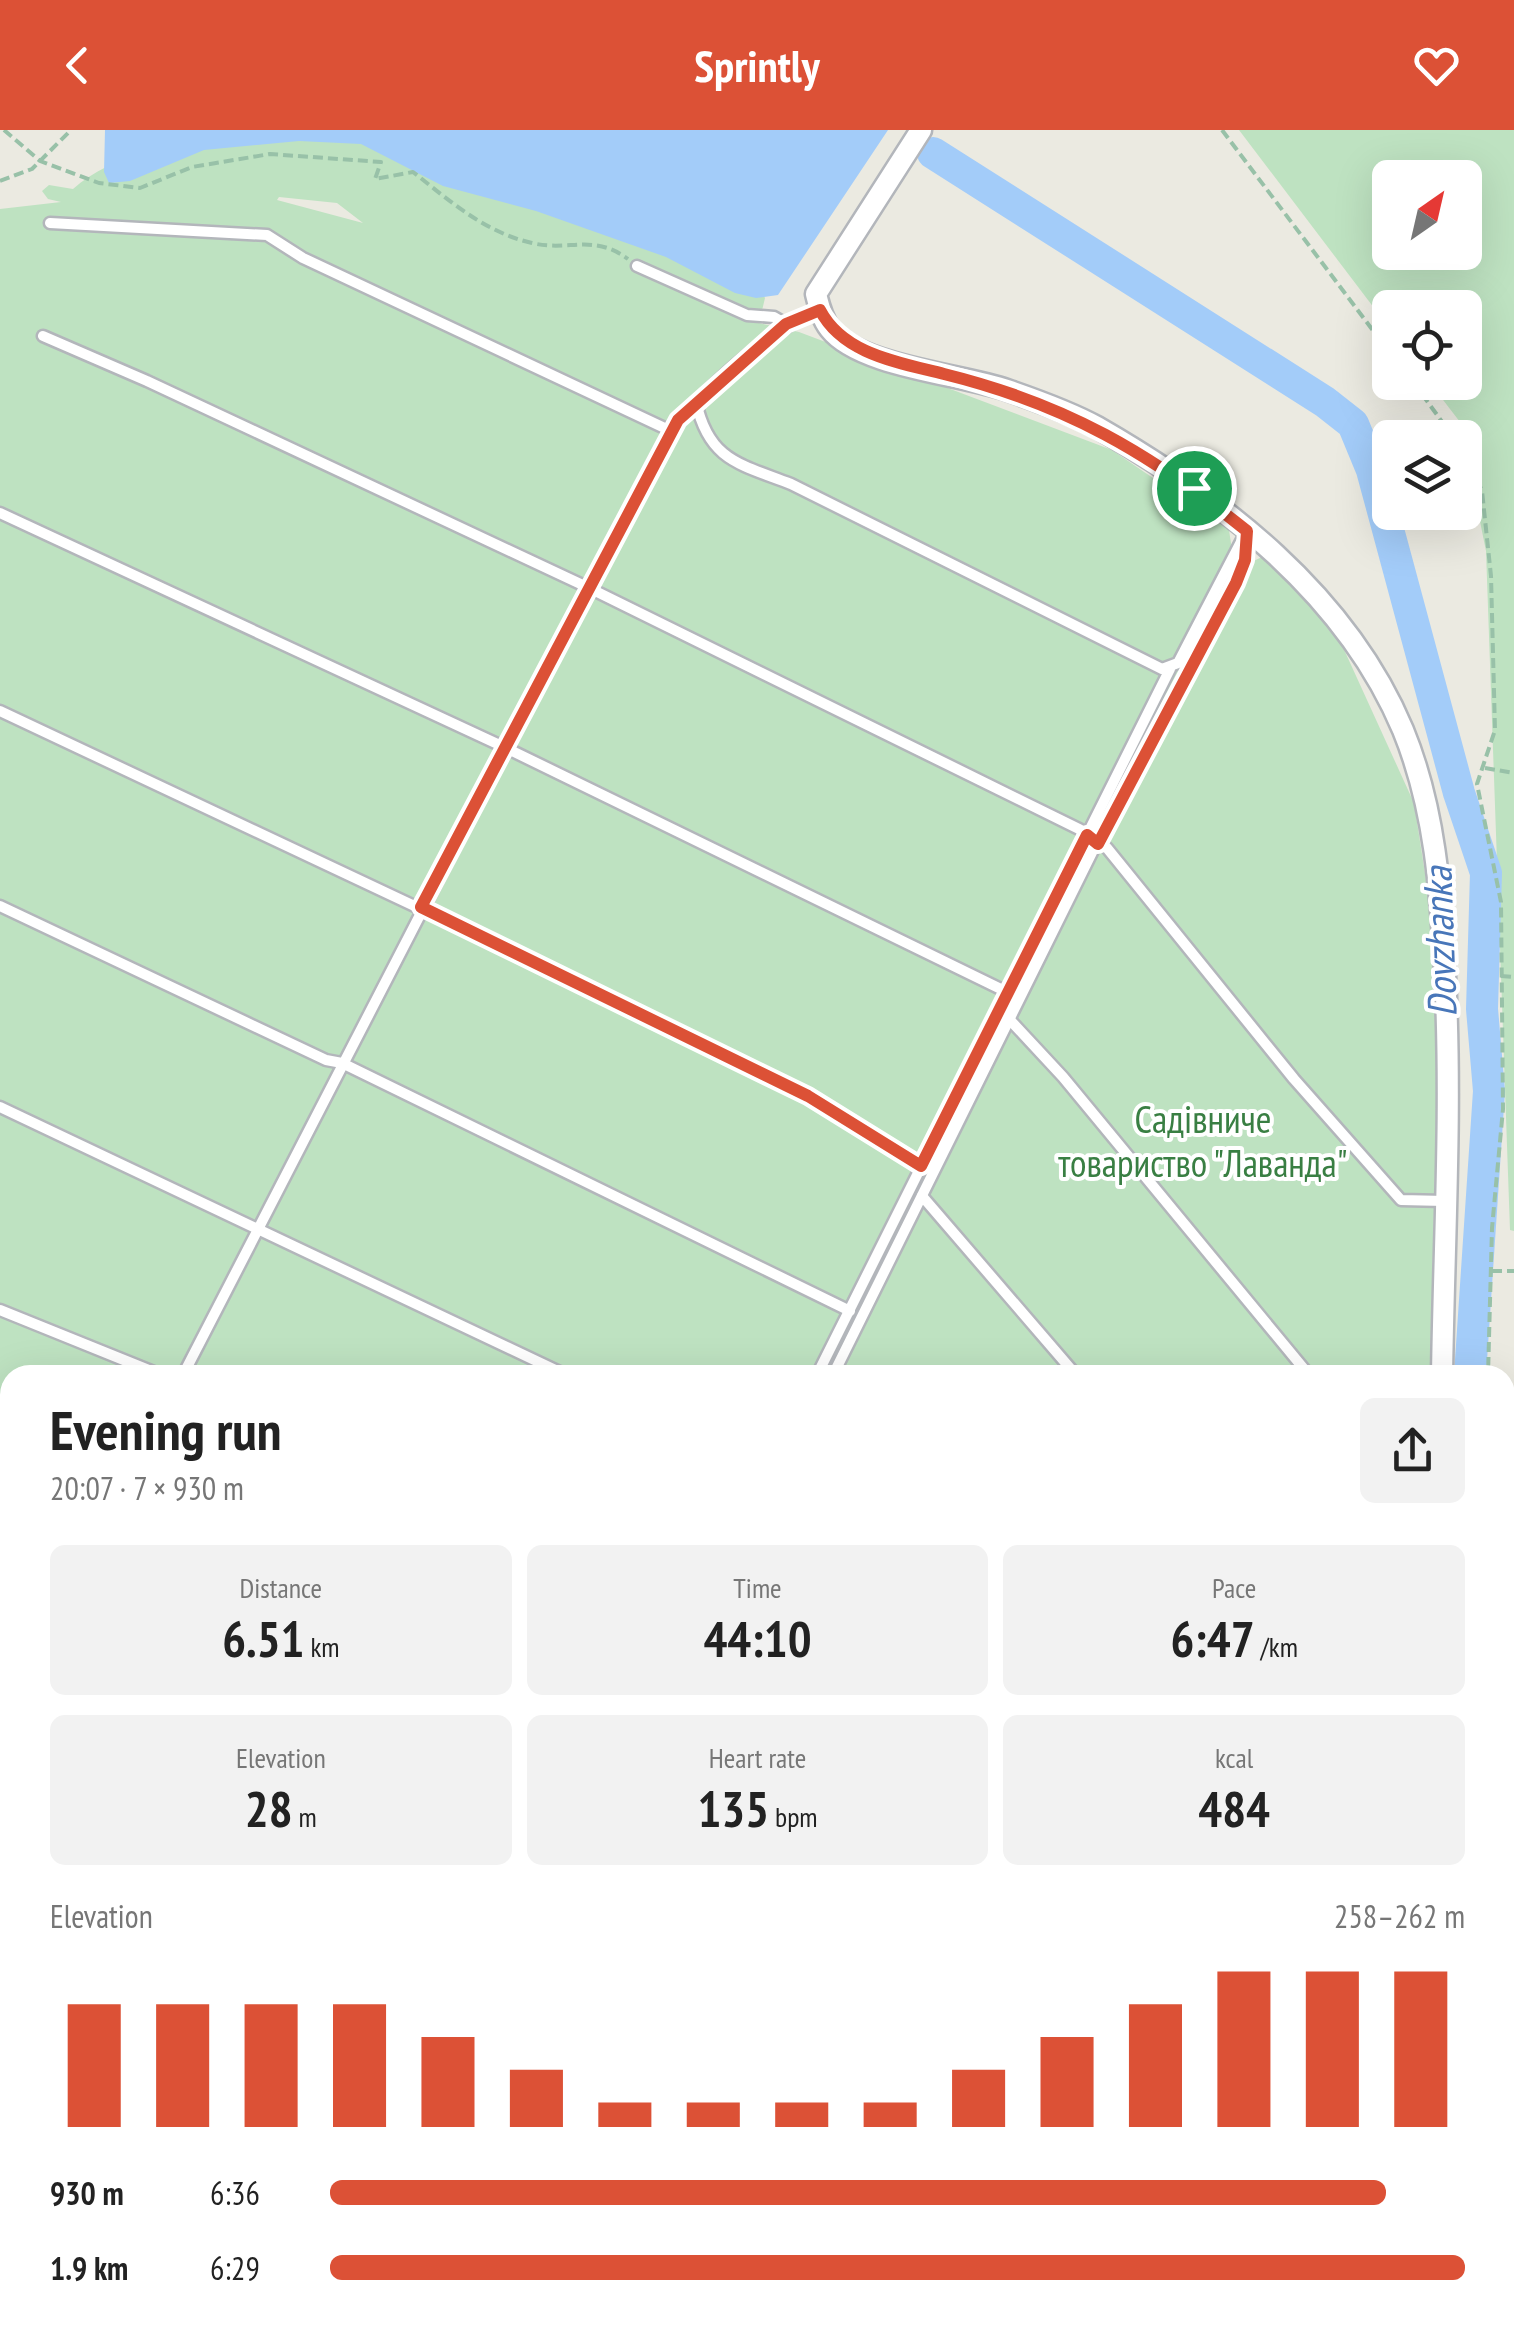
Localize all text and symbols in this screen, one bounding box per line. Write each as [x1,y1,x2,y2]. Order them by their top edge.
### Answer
text: Sprintly [694,36,820,94]
icon: back [50,38,105,93]
icon: heart [1409,38,1464,93]
north arrow [1372,160,1482,270]
map controls [1372,160,1482,530]
button: locate [1372,290,1482,400]
button: layers [1372,420,1482,530]
pin [1152,446,1237,531]
icon: arrive [1167,461,1222,516]
water label: Dovzhanka [1410,864,1468,1018]
park label: Садівниче товариство "Лаванда" [1058,1094,1348,1187]
text: Evening run [50,1394,282,1465]
button: share [1360,1398,1465,1503]
text: 20:07 · 7 × 930 m [50,1467,244,1509]
text: Distance [240,1569,322,1606]
text: Time [733,1569,782,1606]
text: Pace [1212,1569,1256,1606]
text: 6.51 [222,1606,304,1671]
text: 44:10 [703,1606,812,1671]
text: 6:47 [1170,1606,1255,1671]
text: km [304,1628,340,1665]
text: /km [1255,1628,1298,1665]
text: Elevation [236,1739,326,1776]
text: Heart rate [709,1739,806,1776]
text: kcal [1215,1739,1253,1776]
text: 28 [245,1776,293,1841]
text: 135 [697,1776,769,1841]
text: 484 [1198,1776,1270,1841]
text: m [293,1798,317,1835]
text: bpm [769,1798,818,1835]
text: Elevation [50,1895,153,1937]
text: 258–262 m [1334,1895,1465,1937]
text: 930 m [50,2172,124,2214]
text: 6:36 [210,2172,260,2214]
text: 1.9 km [50,2247,128,2289]
text: 6:29 [210,2247,260,2289]

